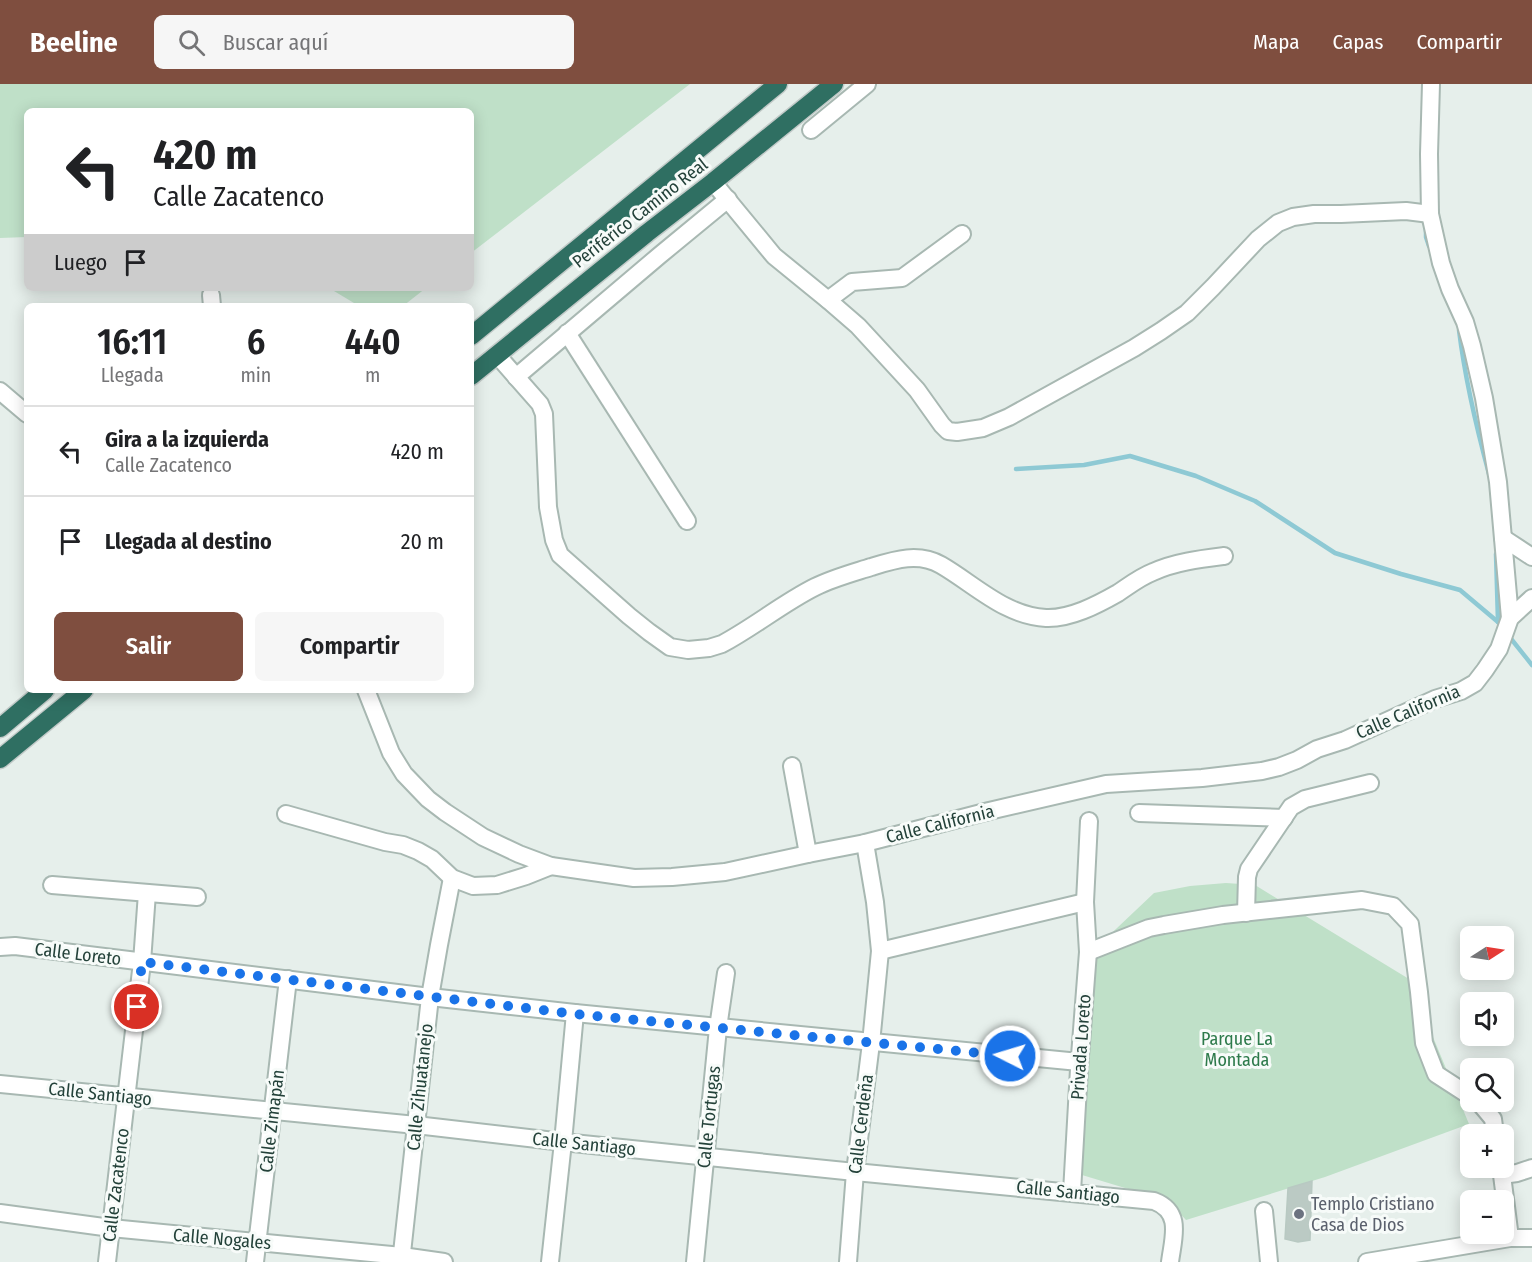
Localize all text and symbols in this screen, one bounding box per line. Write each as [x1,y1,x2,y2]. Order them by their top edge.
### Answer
search box [154,15,574,69]
text: Beeline [30,26,118,59]
icon: search [175,26,208,59]
text: Buscar aquí [223,29,328,56]
text: Mapa [1253,29,1300,55]
text: Capas [1333,29,1383,55]
text: Compartir [1416,29,1502,55]
text: 420 m [153,130,257,180]
icon: left [54,132,132,210]
street label: Periférico Camino Real [568,153,712,273]
text: Calle Zacatenco [153,181,325,213]
icon: arrive [119,246,152,279]
text: Luego [54,249,107,276]
text: 16:11 [97,320,167,364]
text: 6 [247,320,265,364]
text: 440 [345,320,401,364]
text: Llegada [101,363,164,387]
text: min [240,363,271,387]
text: m [365,363,380,387]
text: Gira a la izquierda [105,426,269,453]
icon: left [54,435,87,468]
text: 420 m [390,438,444,465]
text: Calle Zacatenco [105,453,232,477]
icon: arrive [54,525,87,558]
text: Llegada al destino [105,528,272,555]
text: 20 m [401,528,444,555]
button: Salir [54,612,243,681]
button: Compartir [255,612,444,681]
street label: Calle California [1353,680,1464,744]
street label: Calle California [884,800,997,848]
north arrow [1460,926,1514,980]
map controls [1460,926,1514,1244]
street label: Calle Loreto [34,938,122,970]
pin [111,981,162,1032]
icon: arrive [120,990,153,1023]
button: sound [1460,992,1514,1046]
street label: Privada Loreto [1066,993,1096,1101]
street label: Calle Zihuatanejo [402,1022,438,1152]
position arrow [978,1024,1042,1088]
park label: Parque La Montada [1201,1028,1273,1071]
button: search [1460,1058,1514,1112]
street label: Calle Tortugas [693,1064,725,1169]
street label: Calle Zimapán [255,1068,289,1174]
street label: Calle Cerdeña [844,1073,878,1175]
street label: Calle Santiago [47,1078,153,1110]
button: + [1460,1124,1514,1178]
street label: Calle Zacatenco [98,1127,134,1243]
street label: Calle Santiago [531,1128,637,1160]
street label: Calle Santiago [1015,1176,1121,1208]
button: − [1460,1190,1514,1244]
place label: Templo Cristiano Casa de Dios [1311,1193,1435,1236]
marker: Templo Cristiano Casa de Dios [1292,1207,1306,1221]
street label: Calle Nogales [172,1224,272,1254]

